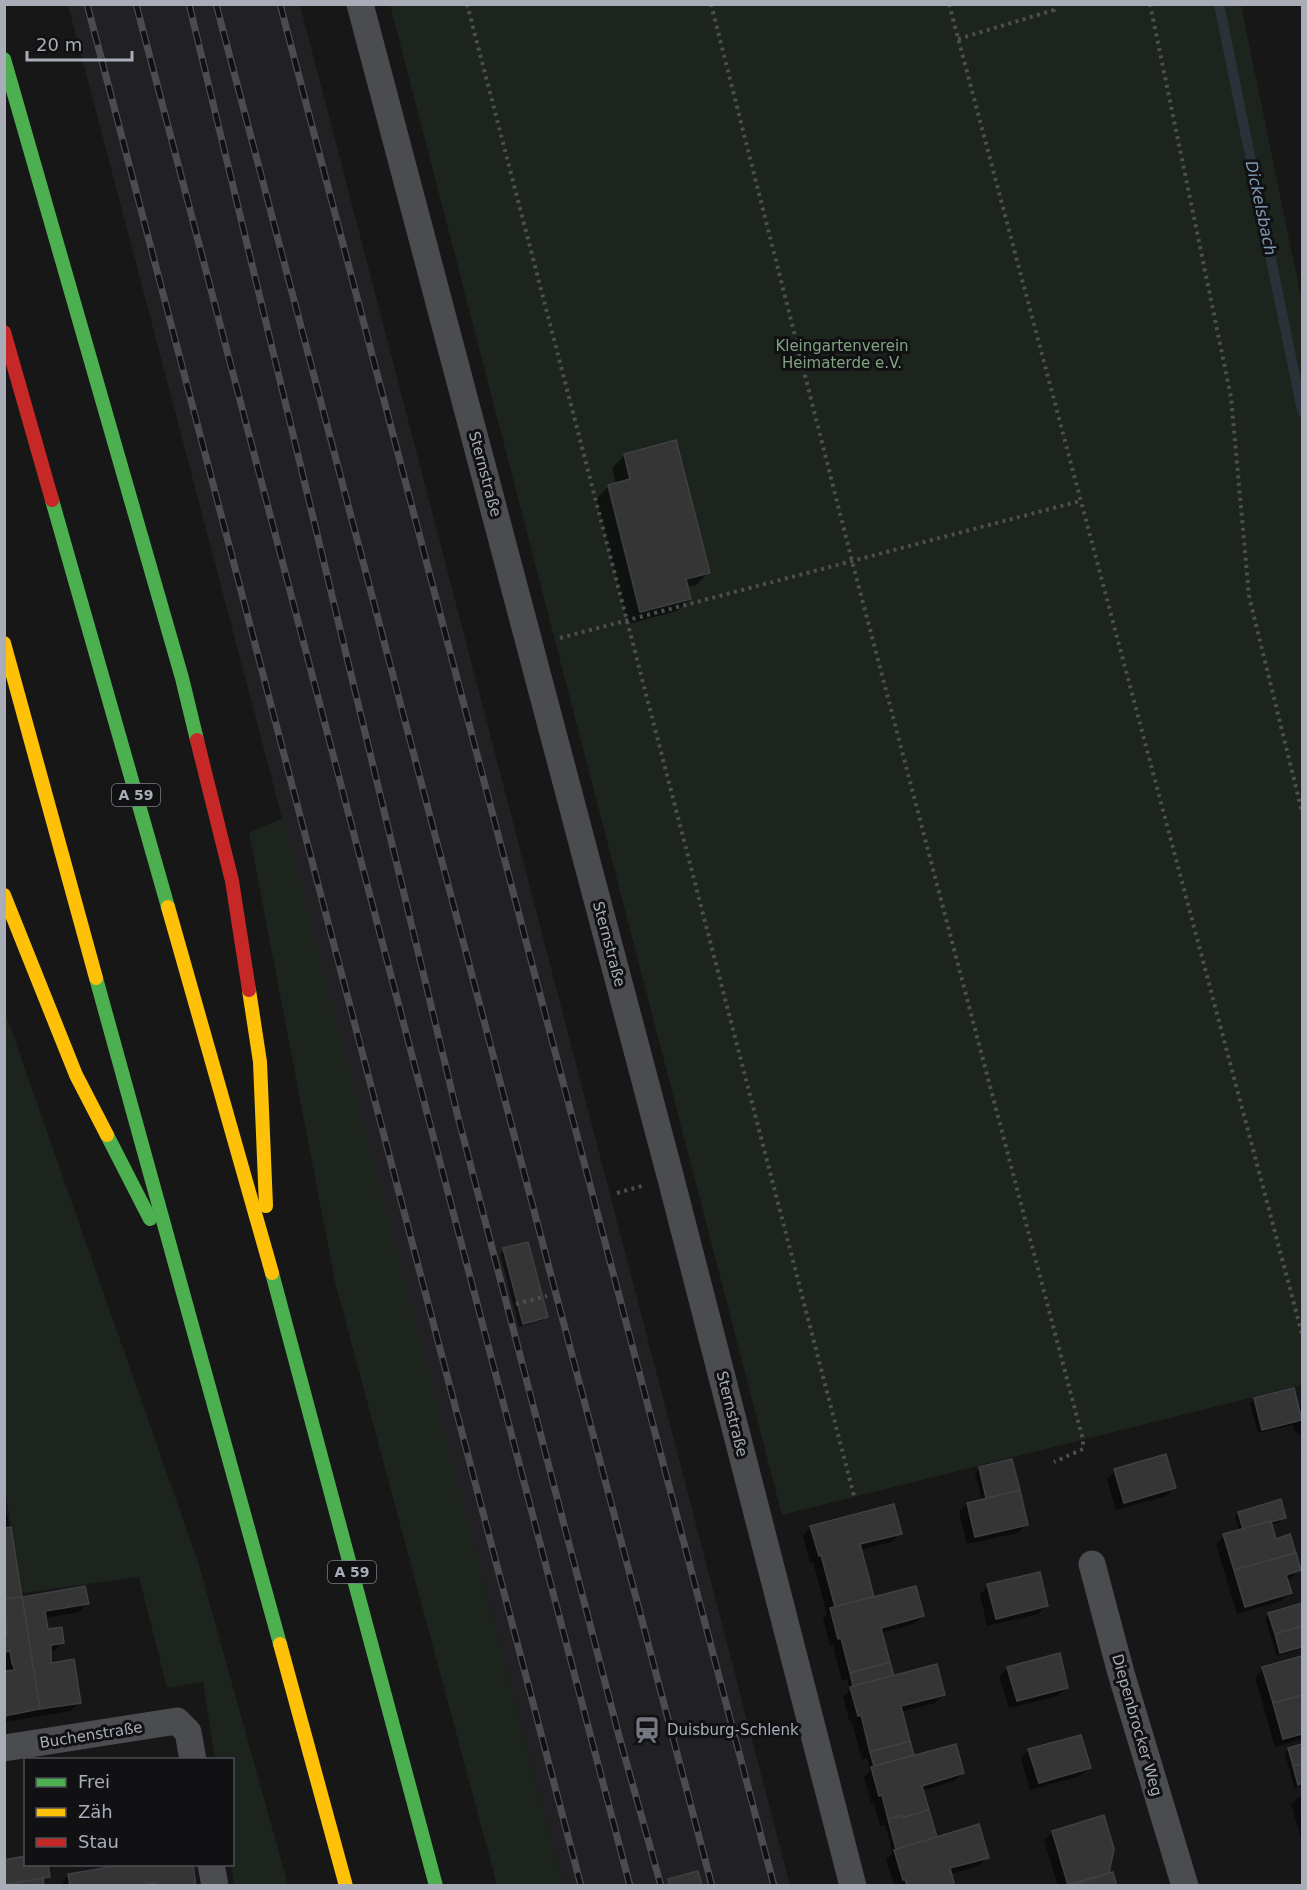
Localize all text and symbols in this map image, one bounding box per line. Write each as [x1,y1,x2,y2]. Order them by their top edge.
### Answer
scale bar [27,24,132,62]
text: 20 m [36,34,82,55]
water label: Dickelsbach [1242,159,1280,257]
park label: Kleingartenverein Heimaterde e.V. [775,337,909,372]
street label: Sternstraße [465,429,505,519]
road number: A 59 [112,784,160,806]
street label: Sternstraße [589,899,629,989]
street label: Sternstraße [713,1369,751,1459]
road number: A 59 [328,1561,376,1583]
street label: Diepenbrocker Weg [1108,1652,1166,1798]
station icon: Duisburg-Schlenk [632,1715,662,1745]
street label: Buchenstraße [38,1718,144,1752]
place label: Duisburg-Schlenk [667,1721,799,1739]
legend [24,1758,234,1866]
text: Frei [78,1771,110,1792]
text: Zäh [78,1801,113,1822]
text: Stau [78,1831,119,1852]

